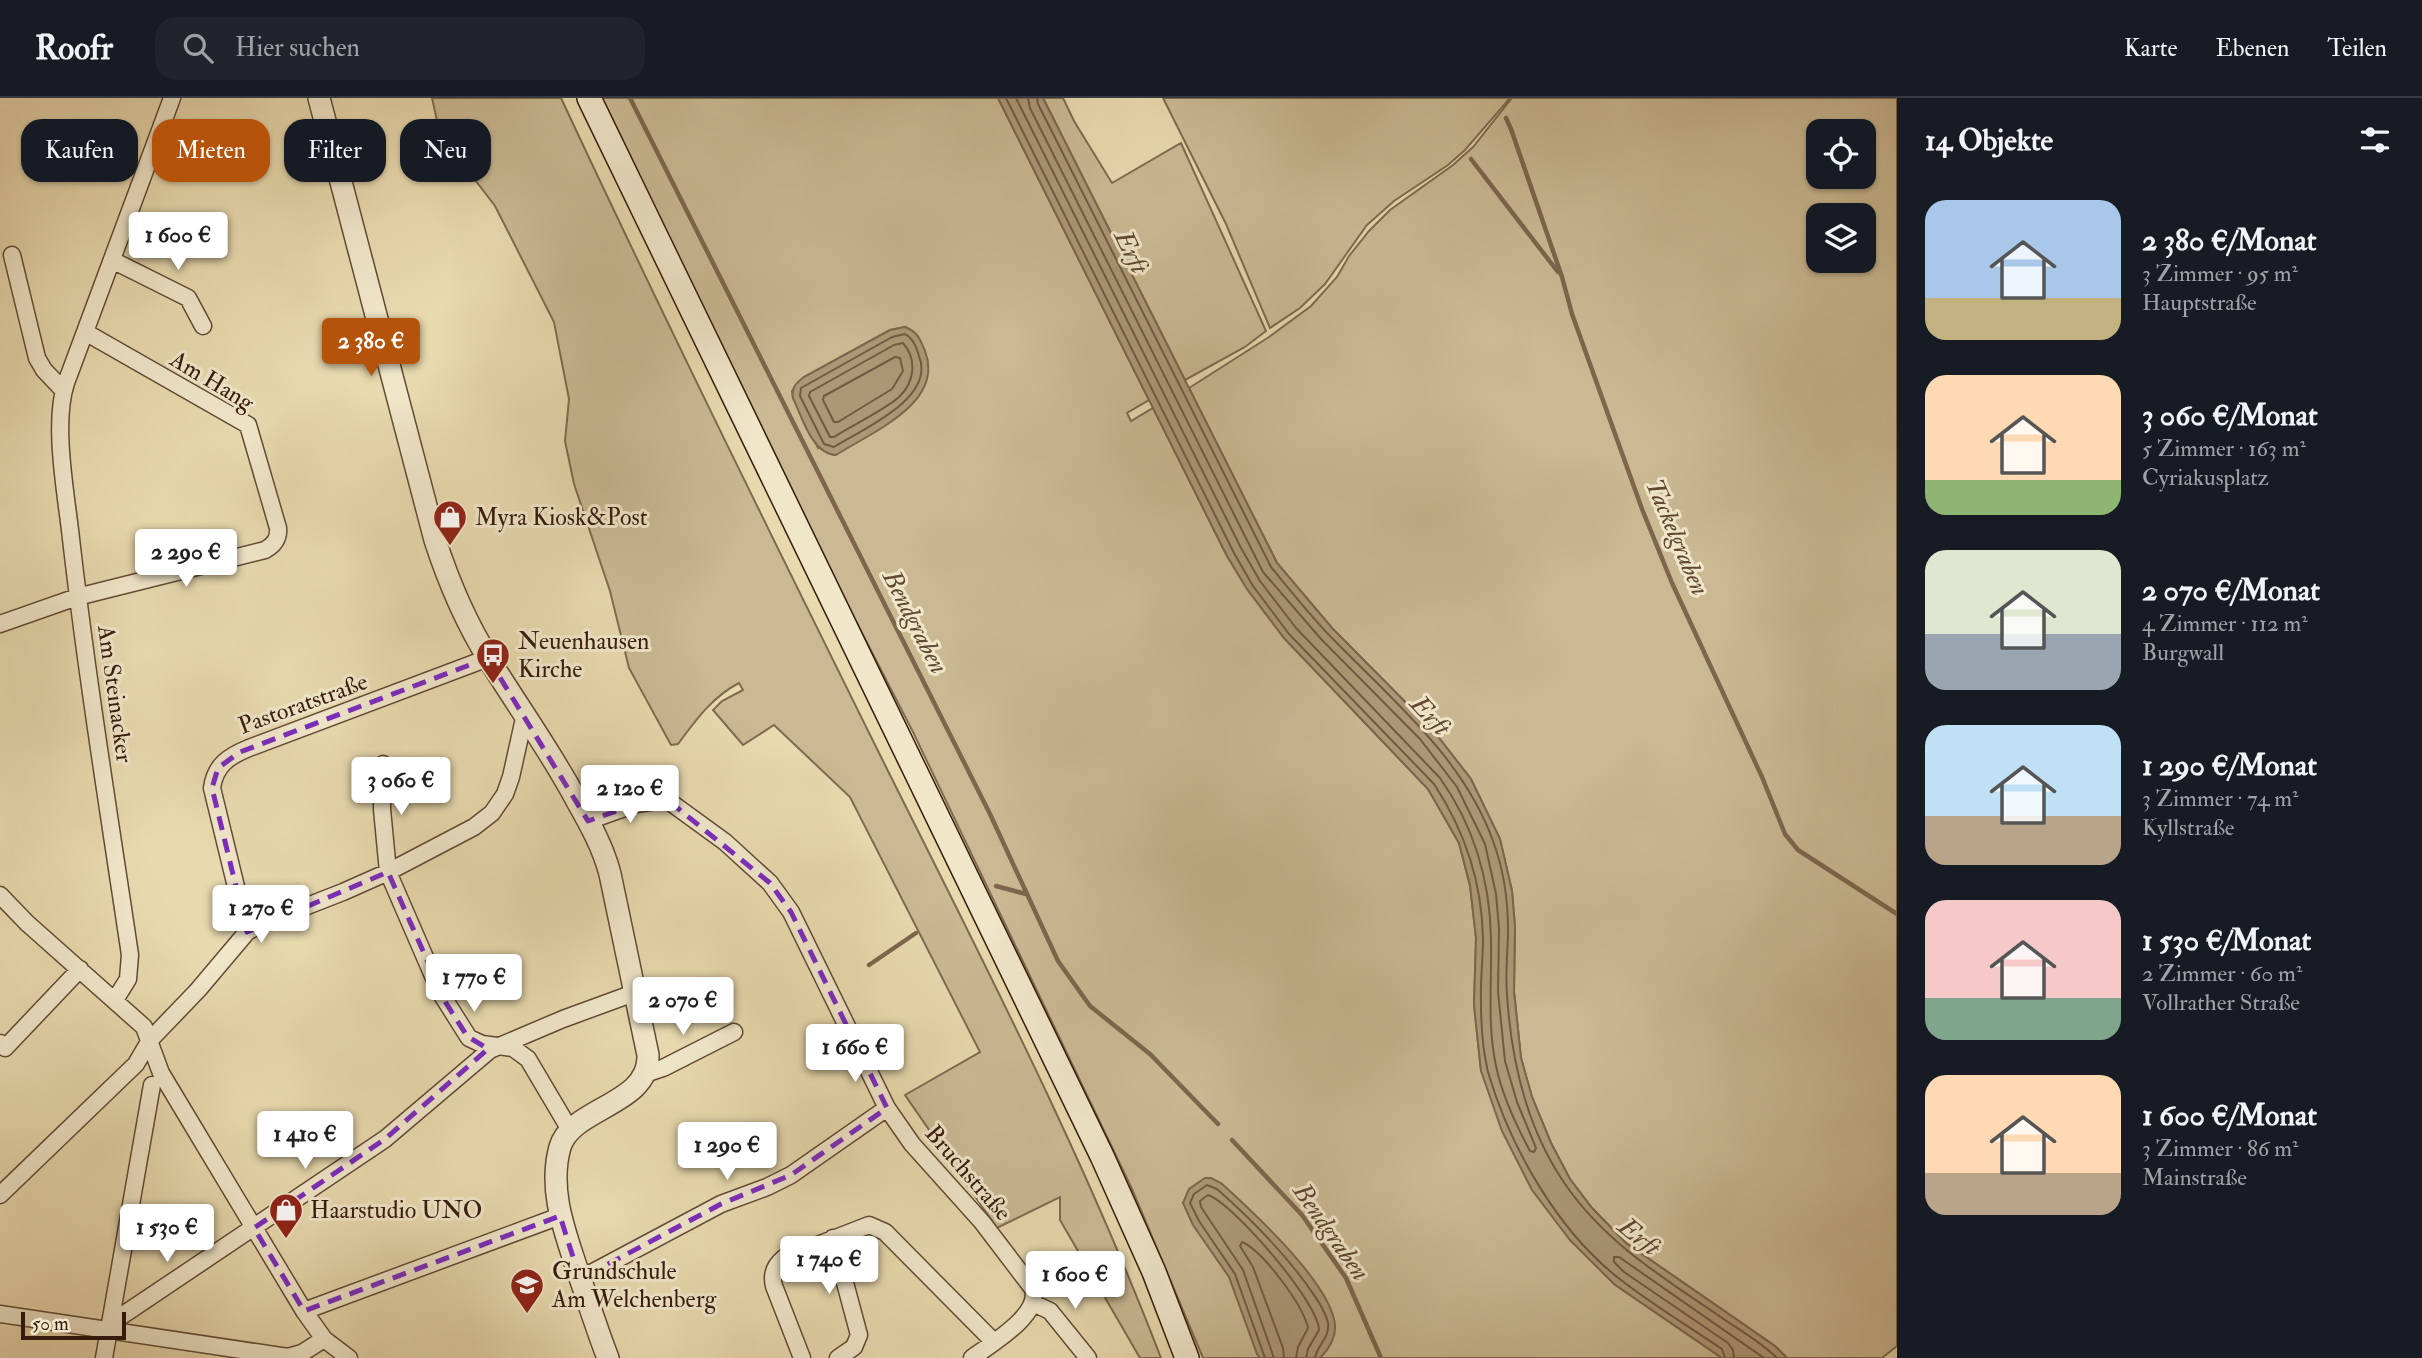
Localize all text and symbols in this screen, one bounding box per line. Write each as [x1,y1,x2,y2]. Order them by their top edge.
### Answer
search box [155,17,645,80]
text: Roofr [35,28,113,69]
icon: search [179,29,217,67]
text: Hier suchen [235,32,360,64]
text: Karte [2124,33,2177,64]
text: Ebenen [2215,33,2289,64]
text: Teilen [2327,33,2387,64]
chip: Kaufen [21,119,138,182]
chip: Mieten [152,119,270,182]
chip: Filter [284,119,386,182]
chip: Neu [400,119,491,182]
map controls [1806,119,1876,273]
button: locate [1806,119,1876,189]
icon: filters [2356,121,2394,159]
text: 14 Objekte [1925,122,2053,159]
button: layers [1806,203,1876,273]
pin: 1 600 € [113,212,243,272]
text: 1 600 € [145,220,211,249]
text: 2 380 €/Monat [2142,222,2317,259]
water label: Erft [1106,223,1156,280]
icon: home [1981,228,2065,312]
text: 3 Zimmer · 95 m² [2142,259,2298,288]
text: Hauptstraße [2142,288,2257,317]
pin: 2 380 € [306,318,436,378]
text: 2 380 € [338,326,404,355]
street label: Am Hang [163,343,261,419]
text: 3 060 €/Monat [2142,397,2318,434]
icon: home [1981,403,2065,487]
text: 5 Zimmer · 163 m² [2142,434,2306,463]
text: Cyriakusplatz [2142,463,2269,492]
water label: Tackelgraben [1638,474,1716,600]
shop icon: Myra Kiosk&Post [431,498,469,547]
place label: Myra Kiosk&Post [475,502,648,533]
pin: 2 290 € [121,530,251,589]
text: 2 290 € [151,537,221,566]
water label: Bendgraben [874,563,955,679]
text: 2 070 €/Monat [2142,572,2320,609]
icon: home [1981,578,2065,662]
text: 4 Zimmer · 112 m² [2142,609,2308,638]
street label: Am Steinacker [90,622,140,765]
place label: Neuenhausen Kirche [518,626,649,685]
bus stop icon: Neuenhausen Kirche [474,636,512,685]
text: Burgwall [2142,638,2224,667]
street label: Pastoratstraße [234,666,372,742]
water label: Erft [1402,687,1458,744]
text: 1 290 €/Monat [2142,747,2317,784]
icon: home [1981,753,2065,837]
pin: 3 060 € [336,758,466,817]
text: 3 060 € [367,765,435,794]
pin: 2 120 € [565,766,695,825]
text: 2 120 € [597,773,663,802]
text: 3 Zimmer · 74 m² [2142,784,2299,813]
text: Kyllstraße [2142,813,2234,842]
pin: 1 270 € [196,886,326,945]
text: 1 270 € [228,893,294,922]
text: 1 530 €/Monat [2142,922,2311,959]
icon: home [1981,928,2065,1012]
pin: 1 770 € [409,954,539,1014]
text: 2 Zimmer · 60 m² [2142,959,2302,988]
text: 1 770 € [442,962,506,991]
pin: 2 070 € [618,978,748,1037]
text: 2 070 € [649,985,717,1014]
text: Vollrather Straße [2142,988,2300,1017]
pin: 1 660 € [790,1024,920,1084]
text: 1 660 € [822,1032,888,1061]
text: 1 600 €/Monat [2142,1097,2317,1134]
icon: home [1981,1103,2065,1187]
pin: 1 410 € [240,1112,370,1171]
text: 1 410 € [273,1119,337,1148]
street label: Bruchstraße [918,1119,1018,1227]
pin: 1 290 € [662,1122,792,1182]
text: 1 290 € [694,1130,760,1159]
text: 3 Zimmer · 86 m² [2142,1134,2299,1163]
text: Mainstraße [2142,1163,2247,1192]
water label: Bendgraben [1285,1175,1376,1287]
shop icon: Haarstudio UNO [267,1191,305,1240]
place label: Haarstudio UNO [310,1195,482,1226]
pin: 1 530 € [102,1204,232,1264]
water label: Erft [1610,1209,1668,1264]
text: 1 530 € [136,1212,198,1241]
pin: 1 740 € [764,1236,894,1296]
text: 1 740 € [796,1244,862,1273]
pin: 1 600 € [1010,1252,1140,1311]
place label: Grundschule Am Welchenberg [551,1256,717,1315]
text: 1 600 € [1042,1259,1108,1288]
school or university icon: Grundschule Am Welchenberg [508,1266,546,1315]
scale bar [21,1309,126,1341]
text: 50 m [32,1312,69,1336]

